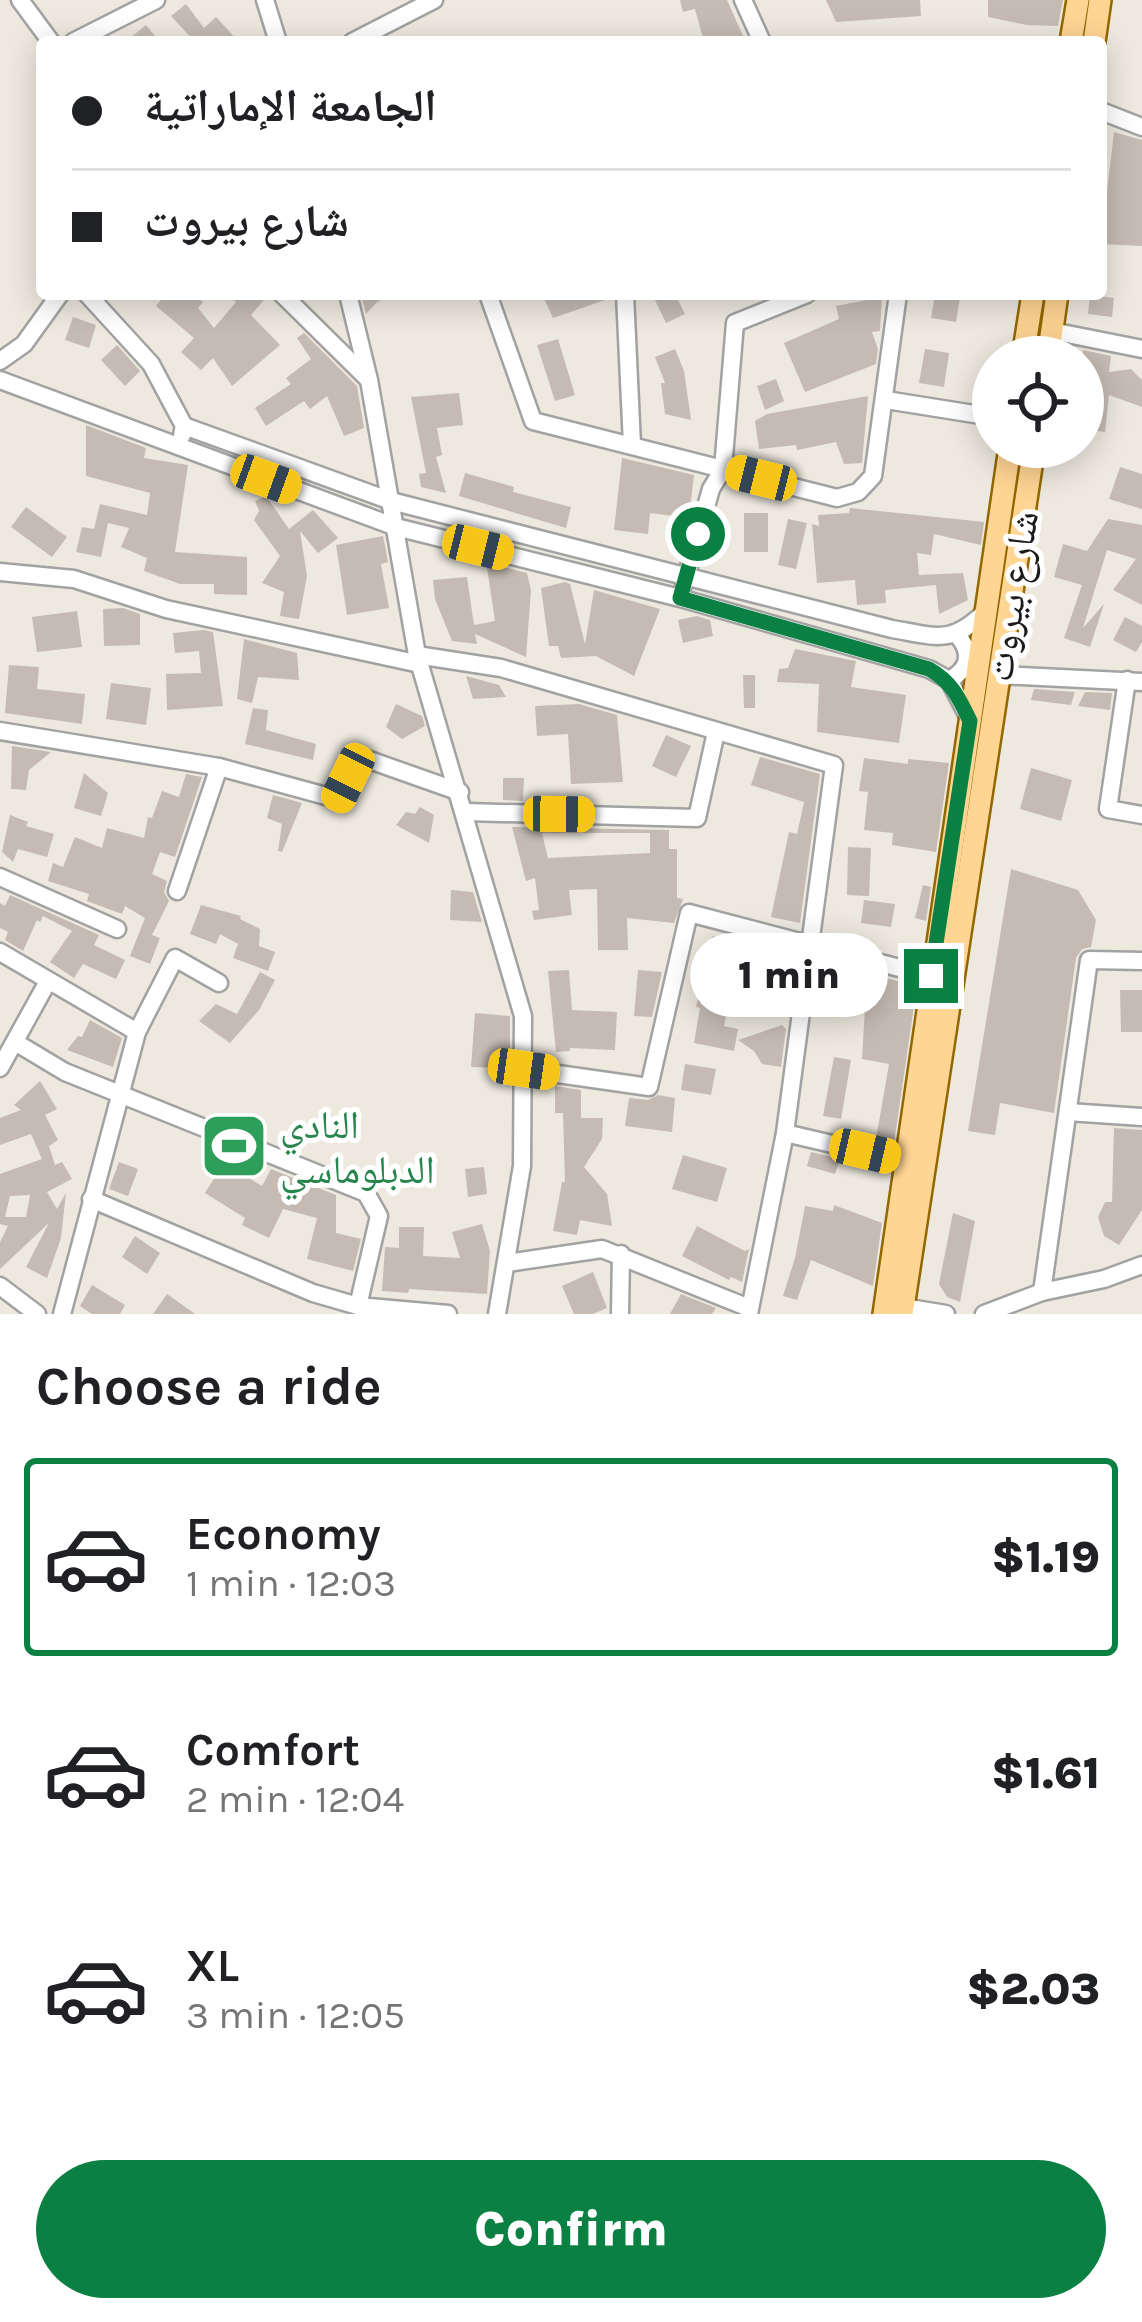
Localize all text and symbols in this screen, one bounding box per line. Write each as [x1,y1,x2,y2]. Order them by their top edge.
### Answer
text: الجامعة الإماراتية [144,80,437,132]
text: شارع بيروت [144,195,349,247]
map controls [972,336,1104,468]
button: locate [972,336,1104,468]
car [226,450,306,508]
car [722,452,800,504]
route start [671,507,725,561]
street label: شارع بيروت [976,507,1049,685]
car [439,521,517,573]
car [316,738,380,818]
car [523,795,595,833]
callout: 1 min [691,934,889,1018]
route end [904,949,958,1003]
text: 1 min [738,952,840,998]
car [486,1046,562,1092]
place label: النادي الدبلوماسي [280,1102,435,1201]
sports icon: النادي الدبلوماسي [199,1111,269,1181]
car [826,1125,904,1177]
text: Choose a ride [36,1354,382,1418]
icon: car [42,1503,150,1611]
text: Economy [186,1508,381,1560]
text: $1.19 [991,1531,1100,1583]
text: 1 min · 12:03 [186,1560,396,1606]
icon: car [42,1719,150,1827]
text: Comfort [186,1724,360,1776]
text: $1.61 [991,1747,1100,1799]
text: 2 min · 12:04 [186,1776,404,1822]
icon: car [42,1935,150,2043]
text: XL [186,1940,239,1992]
text: $2.03 [967,1963,1100,2015]
text: 3 min · 12:05 [186,1992,405,2038]
button: Confirm [36,2160,1106,2298]

